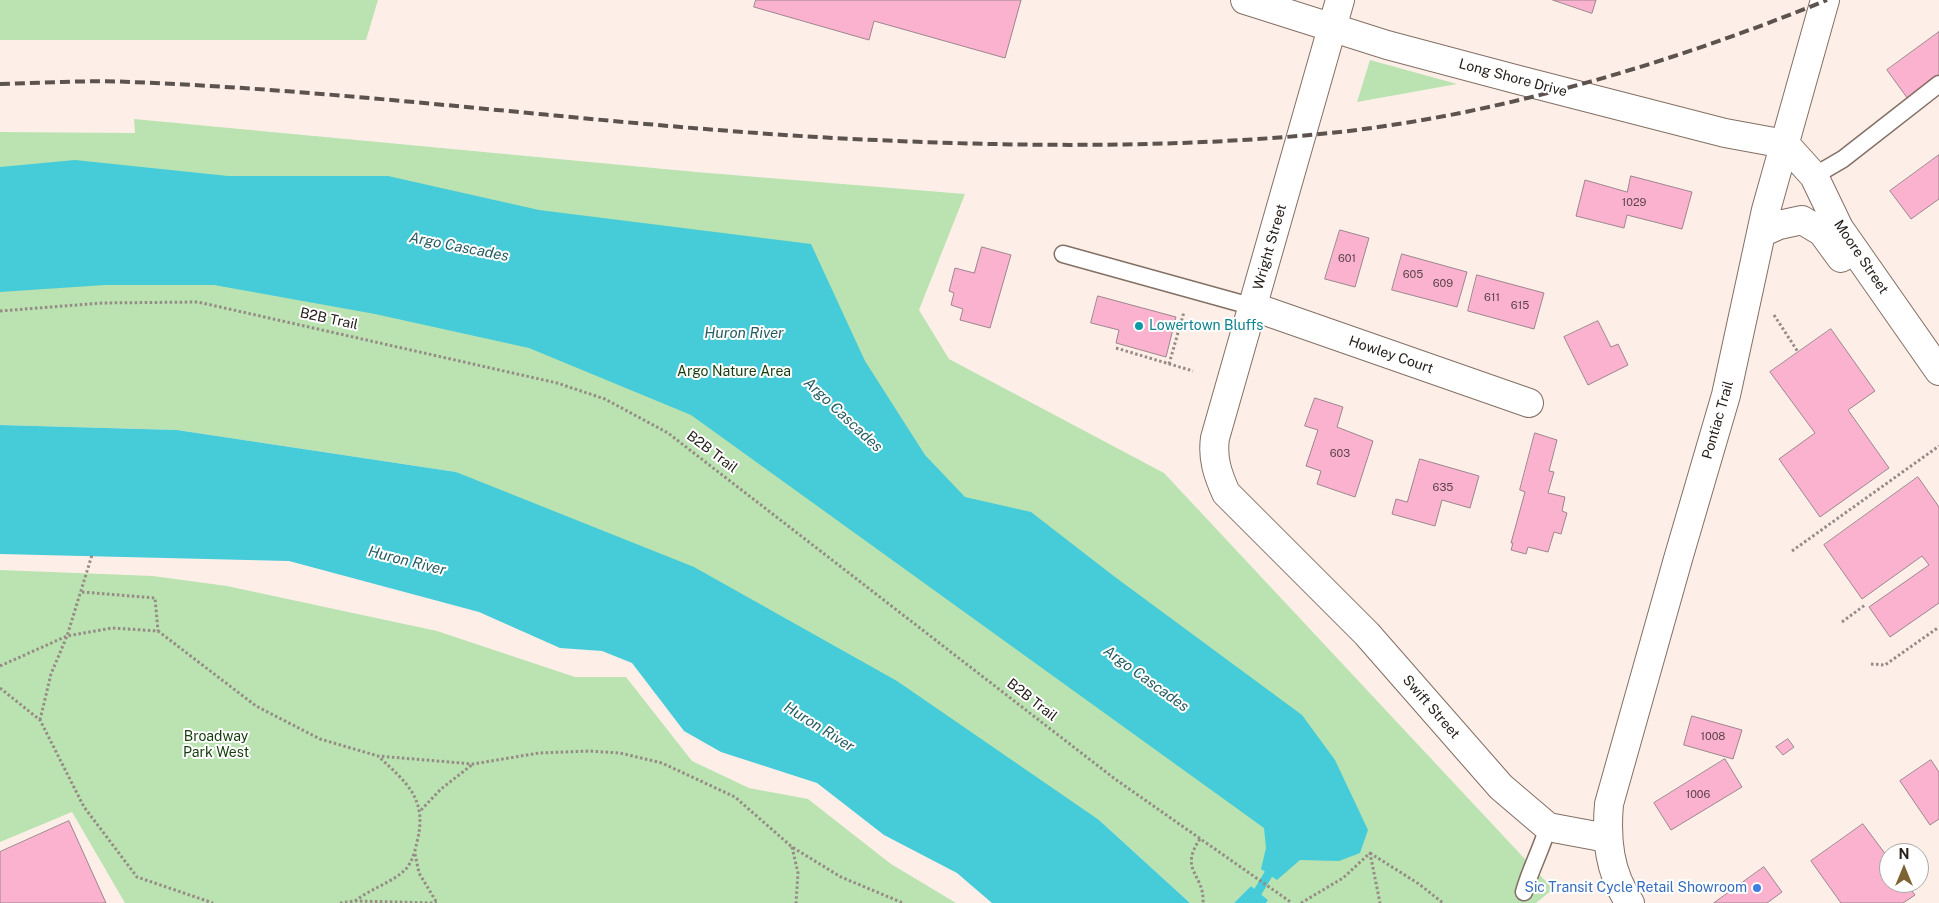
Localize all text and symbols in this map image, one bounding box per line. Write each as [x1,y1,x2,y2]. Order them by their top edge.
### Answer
street label: Long Shore Drive [1457,55,1569,101]
house number: 1029 [1622,196,1646,210]
street label: Wright Street [1250,202,1290,292]
street label: Moore Street [1830,217,1892,297]
water label: Argo Cascades [408,229,510,265]
house number: 601 [1338,252,1356,266]
house number: 605 [1403,268,1423,282]
house number: 609 [1433,277,1453,291]
house number: 611 [1484,291,1500,305]
house number: 615 [1511,299,1529,313]
street label: B2B Trail [298,305,360,333]
place label: Lowertown Bluffs [1149,318,1263,334]
marker: Lowertown Bluffs [1133,320,1145,332]
water label: Huron River [704,324,784,342]
street label: Howley Court [1346,333,1436,377]
park label: Argo Nature Area [677,364,791,380]
water label: Argo Cascades [800,374,886,456]
street label: Pontiac Trail [1699,379,1737,461]
street label: B2B Trail [683,427,741,477]
house number: 603 [1330,447,1350,461]
house number: 635 [1433,481,1453,495]
water label: Huron River [366,543,448,579]
water label: Argo Cascades [1100,642,1192,716]
street label: Swift Street [1399,672,1463,742]
street label: B2B Trail [1004,675,1060,725]
water label: Huron River [780,698,858,756]
park label: Broadway Park West [183,729,249,762]
house number: 1008 [1701,730,1725,744]
house number: 1006 [1686,788,1710,802]
north arrow [1879,843,1929,893]
text: N [1899,846,1909,862]
place label: Sic Transit Cycle Retail Showroom [1525,880,1747,896]
marker: Sic Transit Cycle Retail Showroom [1751,882,1763,894]

